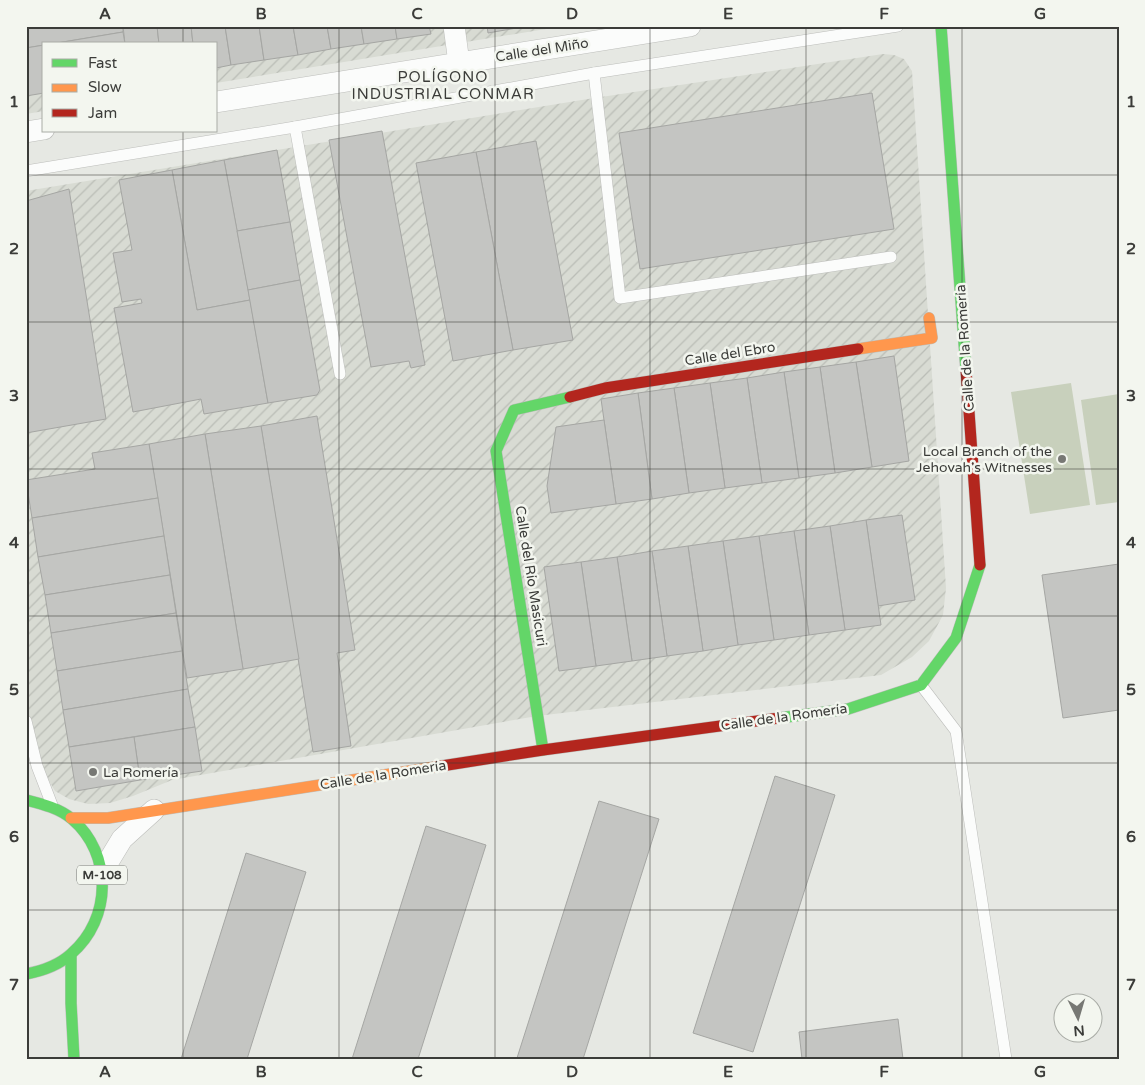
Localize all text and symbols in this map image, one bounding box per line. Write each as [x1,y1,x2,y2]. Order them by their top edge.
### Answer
text: A [99,4,111,24]
text: B [255,4,267,24]
text: C [411,4,423,24]
text: D [566,4,578,24]
text: E [723,4,733,24]
text: F [879,4,889,24]
text: G [1034,4,1046,24]
street label: Calle del Miño [494,34,590,66]
legend [42,42,218,132]
text: Fast [88,54,118,72]
district label: POLÍGONO INDUSTRIAL CONMAR [351,68,535,103]
text: Slow [88,78,122,96]
text: 1 [9,92,19,112]
text: 1 [1126,92,1136,112]
text: Jam [88,104,117,122]
text: 2 [9,239,19,259]
text: 2 [1126,239,1136,259]
street label: Calle de la Romería [952,284,978,412]
street label: Calle del Ebro [684,338,776,370]
text: 3 [9,386,19,406]
text: 3 [1126,386,1136,406]
place label: Local Branch of the Jehovah's Witnesses [916,443,1052,476]
marker: Local Branch of the Jehovah's Witnesses [1056,453,1068,465]
street label: Calle del Río Masicuri [511,505,551,647]
text: 4 [9,533,19,553]
text: 4 [1126,533,1136,553]
text: 5 [9,680,19,700]
text: 5 [1126,680,1136,700]
street label: Calle de la Romería [720,700,848,734]
street label: Calle de la Romería [319,757,447,793]
place label: La Romería [103,764,179,781]
marker: La Romería [87,766,99,778]
text: 6 [9,827,19,847]
text: 6 [1126,827,1136,847]
road number: M-108 [77,866,127,884]
text: 7 [9,975,19,995]
text: 7 [1126,975,1136,995]
north arrow [1052,992,1102,1042]
text: N [1073,1021,1085,1039]
text: A [99,1062,111,1082]
text: B [255,1062,267,1082]
text: C [411,1062,423,1082]
text: D [566,1062,578,1082]
text: E [723,1062,733,1082]
text: F [879,1062,889,1082]
text: G [1034,1062,1046,1082]

